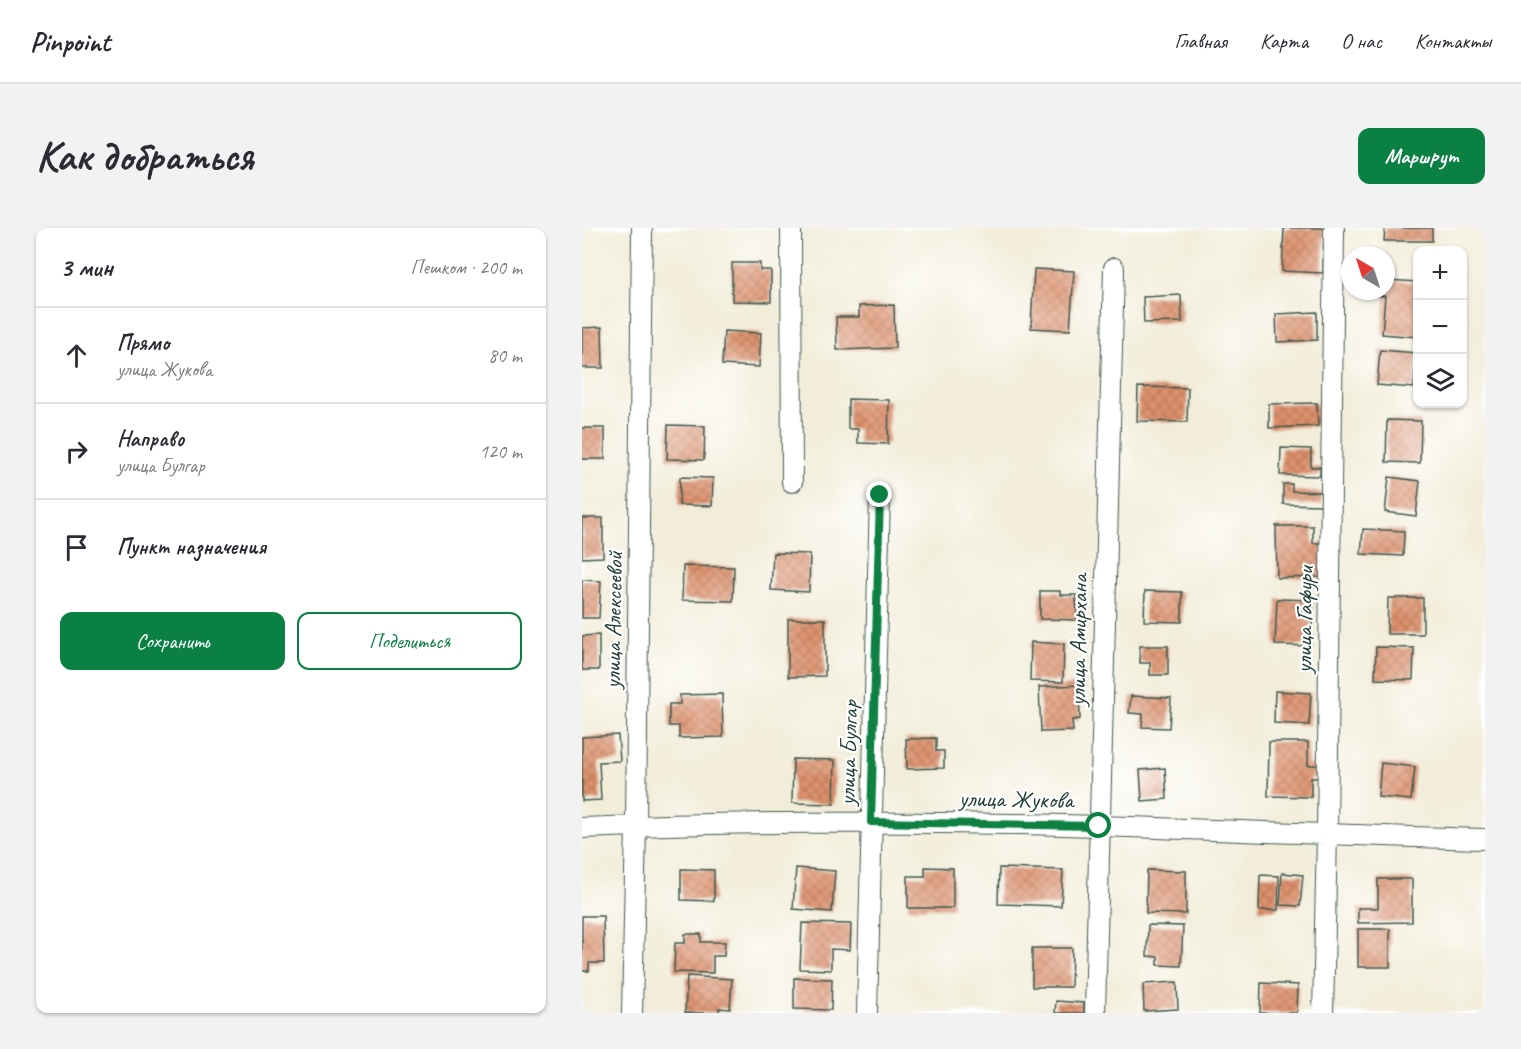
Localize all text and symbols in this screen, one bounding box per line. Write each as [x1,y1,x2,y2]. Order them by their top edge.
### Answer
text: Pinpoint [30,24,110,59]
text: Главная [1174,28,1227,54]
text: Карта [1260,28,1308,54]
text: О нас [1341,28,1382,54]
text: Контакты [1415,28,1491,54]
button: Маршрут [1358,128,1485,184]
text: Как добраться [36,130,253,183]
north arrow [1341,246,1395,300]
map controls [1413,246,1467,408]
button: + [1413,246,1467,300]
text: 3 мин [60,251,113,284]
text: Пешком · 200 m [410,255,522,280]
button: − [1413,300,1467,354]
text: Прямо [117,329,169,357]
icon: ahead [60,339,93,372]
text: 80 m [488,343,522,368]
button: layers [1413,354,1467,408]
text: улица Жукова [117,357,212,382]
text: Направо [117,425,184,453]
icon: right [60,435,93,468]
text: 120 m [479,439,522,464]
text: улица Булгар [117,453,205,478]
route end [866,481,892,507]
icon: arrive [60,531,93,564]
text: Пункт назначения [117,533,266,561]
street label: улица Алексеевой [597,549,629,691]
street label: улица Гафури [1288,564,1320,676]
street label: улица Амирхана [1062,572,1094,708]
button: Сохранить [60,612,285,670]
button: Поделиться [297,612,522,670]
street label: улица Булгар [831,698,865,808]
street label: улица Жукова [957,783,1076,815]
route start [1085,812,1111,838]

